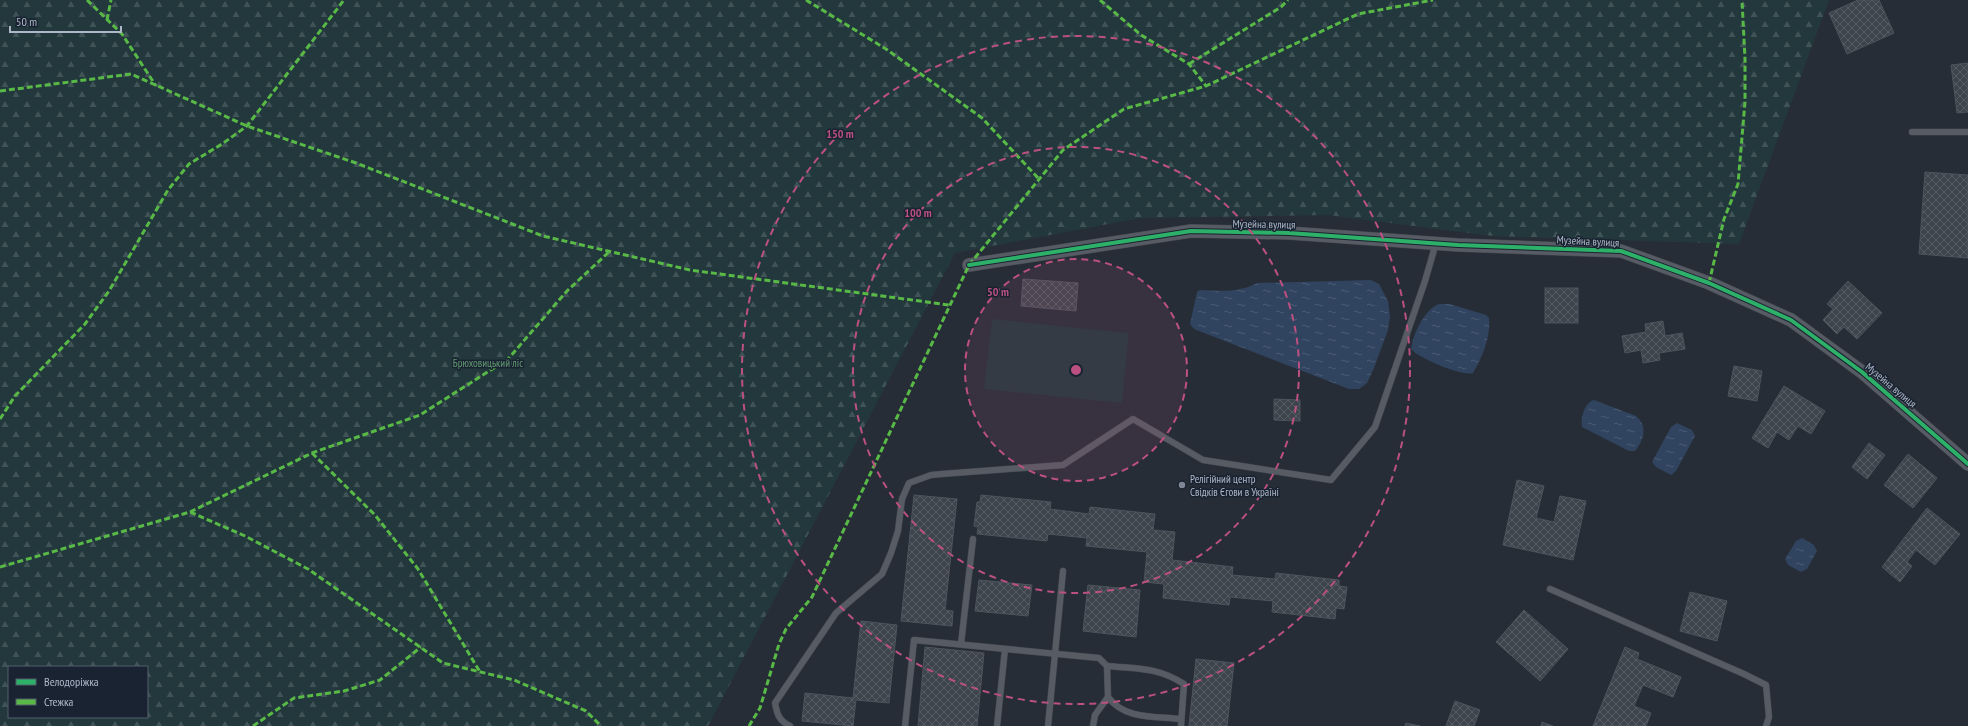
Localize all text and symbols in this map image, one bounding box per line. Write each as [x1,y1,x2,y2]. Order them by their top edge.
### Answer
scale bar [10,8,121,34]
text: 50 m [16,14,37,29]
text: 150 m [826,126,854,141]
text: 100 m [904,205,932,220]
street label: Музейна вулиця [1233,216,1295,232]
street label: Музейна вулиця [1556,232,1620,250]
text: 50 m [987,284,1009,299]
park label: Брюховицький ліс [453,356,523,370]
street label: Музейна вулиця [1862,359,1920,411]
centre of rings [1069,363,1083,377]
place label: Релігійний центр Свідків Єгови в Україні [1190,472,1279,499]
marker: Релігійний центр Свідків Єгови в Україні [1177,480,1187,490]
legend [8,666,148,718]
text: Велодоріжка [44,674,99,689]
text: Стежка [44,694,74,709]

